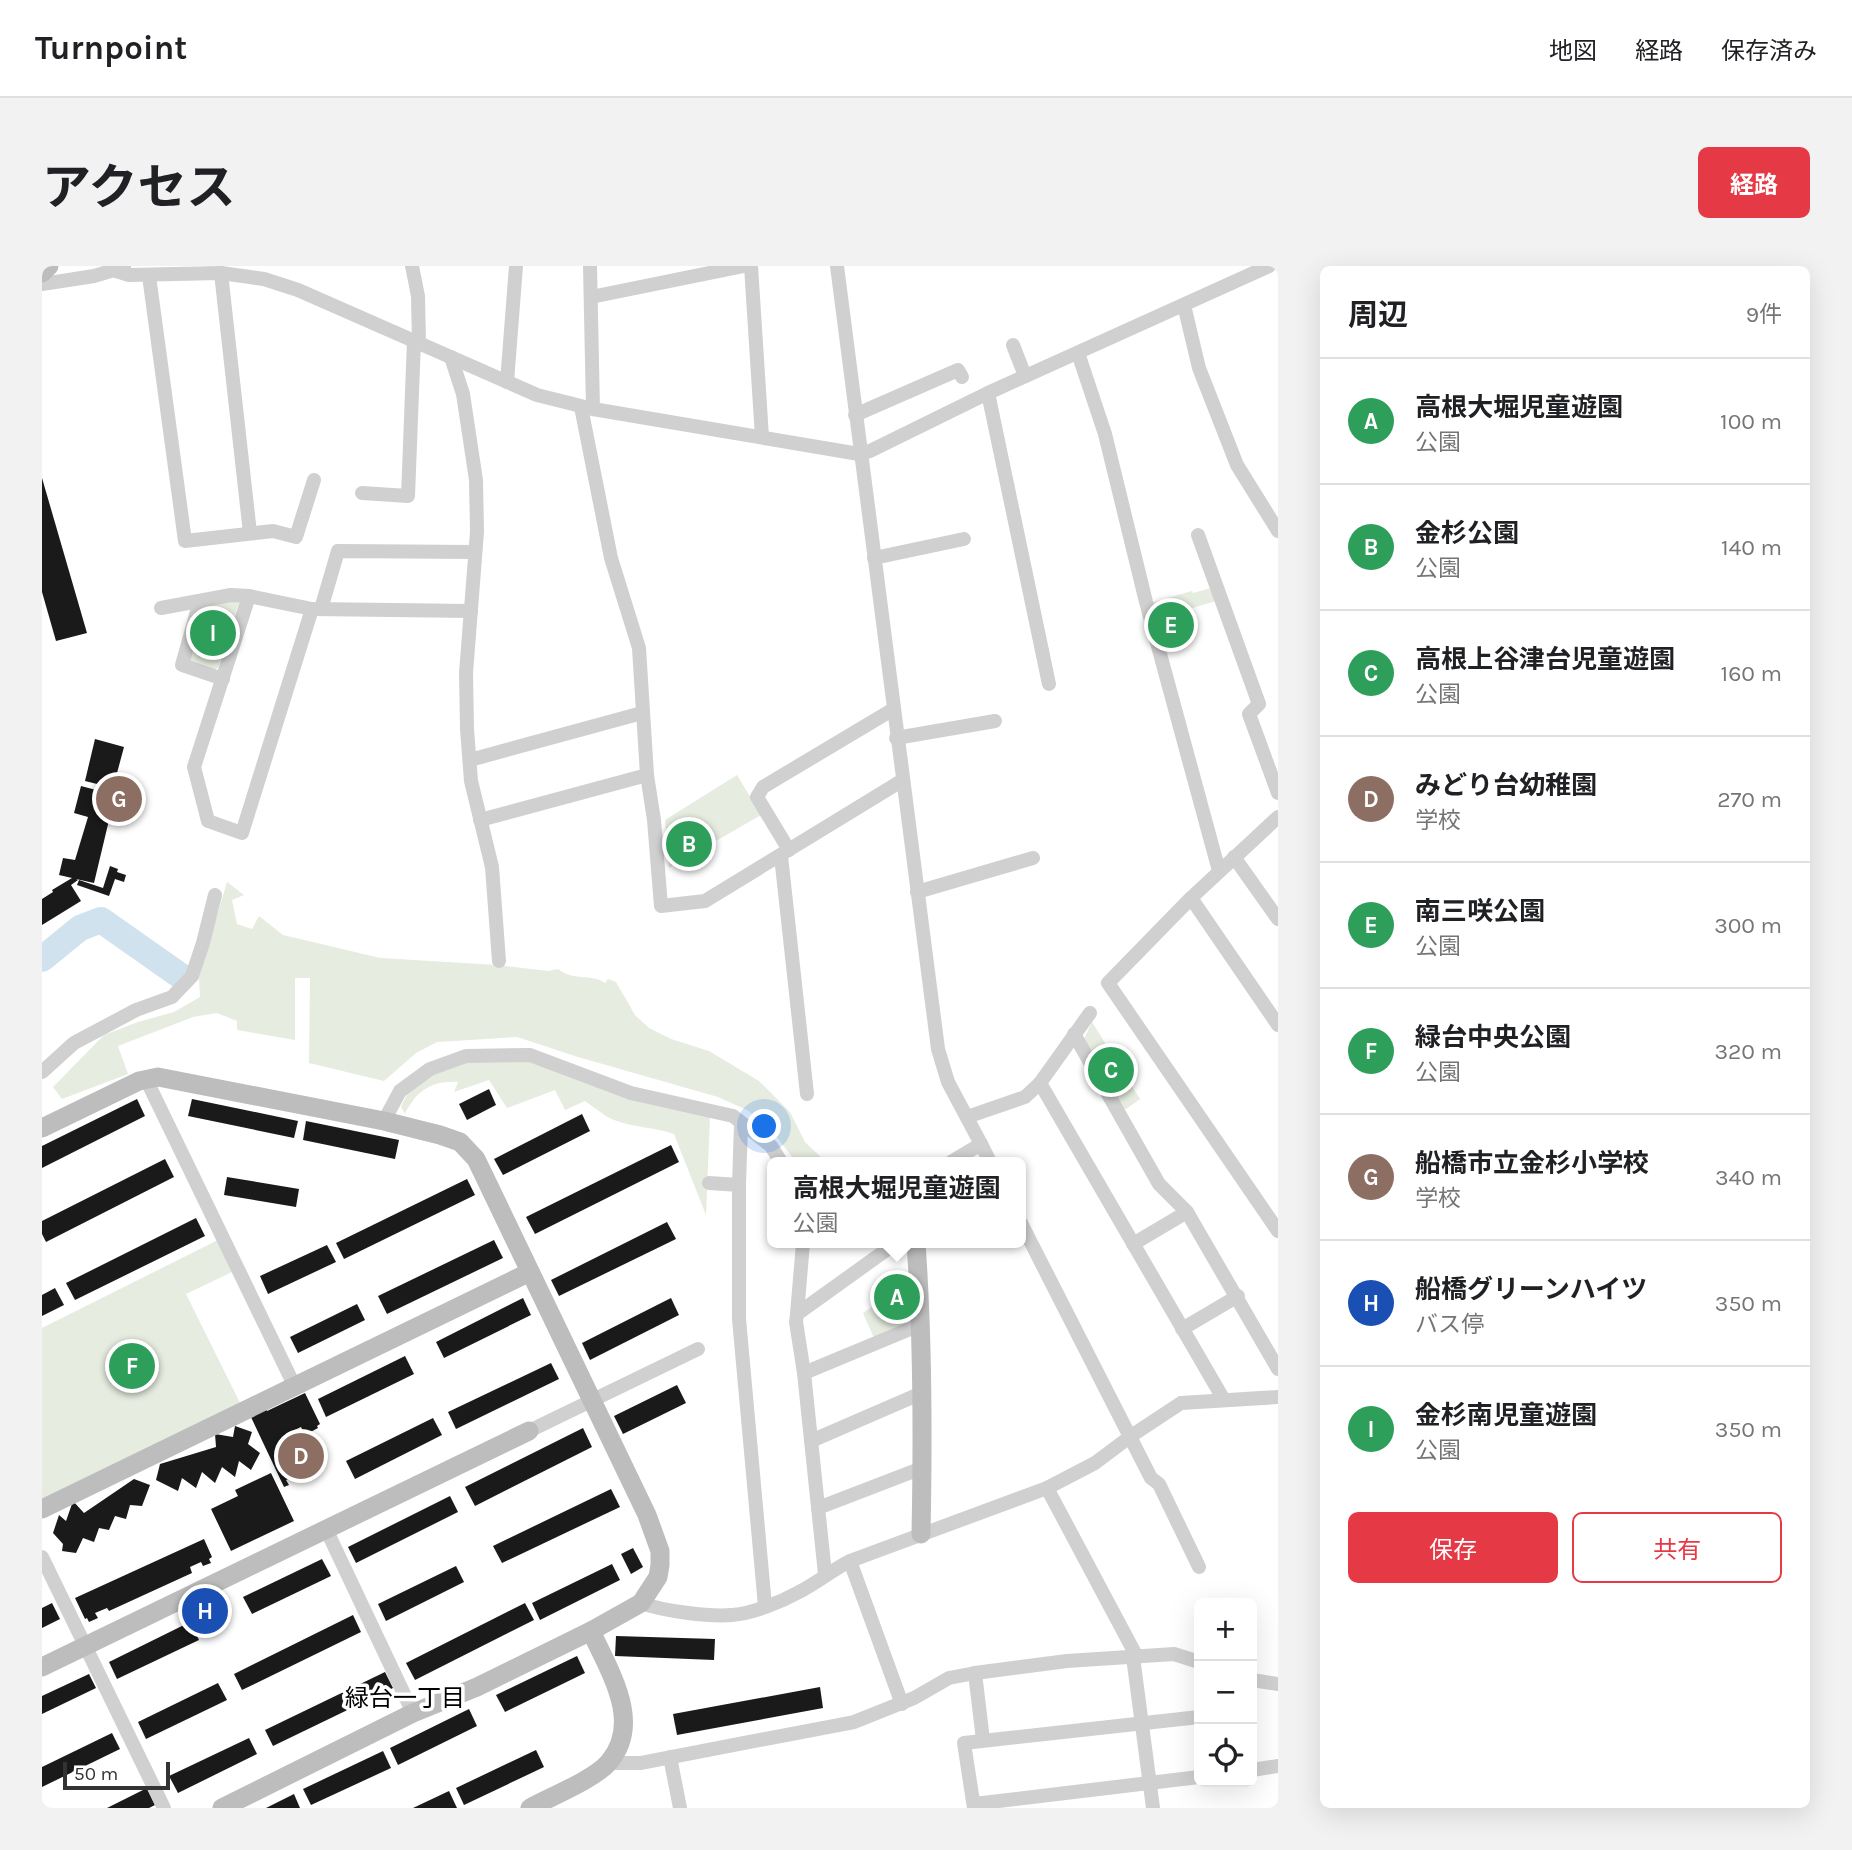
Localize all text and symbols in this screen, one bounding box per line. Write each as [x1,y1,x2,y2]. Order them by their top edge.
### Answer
text: Turnpoint [35,29,187,67]
text: 地図 [1549,37,1597,65]
text: 経路 [1635,37,1683,65]
text: 保存済み [1721,37,1817,65]
button: 経路 [1698,147,1810,218]
text: アクセス [42,159,236,216]
text: 周辺 [1348,297,1408,333]
text: 9件 [1746,301,1782,328]
text: 高根大堀児童遊園 [1415,392,1623,423]
text: A [1364,408,1378,435]
text: 100 m [1720,408,1782,435]
text: 公園 [1415,429,1461,456]
text: 金杉公園 [1415,518,1519,549]
text: B [1364,534,1378,561]
text: 140 m [1721,534,1782,561]
text: 公園 [1415,555,1461,582]
pin: E [1148,599,1194,651]
pin: I [190,607,236,659]
text: 高根上谷津台児童遊園 [1415,644,1675,675]
text: C [1364,660,1378,687]
text: 160 m [1721,660,1782,687]
text: 公園 [1415,681,1461,708]
text: みどり台幼稚園 [1415,770,1597,801]
pin: G [96,773,142,825]
text: D [1363,786,1379,813]
text: 270 m [1717,786,1782,813]
text: 学校 [1415,807,1461,834]
pin: B [666,818,712,870]
text: 南三咲公園 [1415,896,1545,927]
text: E [1364,912,1378,939]
text: 300 m [1714,912,1782,939]
text: 公園 [1415,933,1461,960]
text: 緑台中央公園 [1415,1022,1571,1053]
text: F [1365,1038,1377,1065]
text: 320 m [1714,1038,1782,1065]
pin: C [1088,1044,1134,1096]
text: 公園 [1415,1059,1461,1086]
your location [747,1109,781,1143]
text: 船橋市立金杉小学校 [1415,1148,1649,1179]
popup [767,1157,1026,1248]
text: G [1363,1164,1379,1191]
text: 340 m [1715,1164,1782,1191]
text: 高根大堀児童遊園 [792,1173,1001,1204]
text: 学校 [1415,1185,1461,1212]
text: 公園 [792,1210,838,1237]
pin: A [874,1271,920,1323]
text: 船橋グリーンハイツ [1415,1274,1647,1305]
text: H [1363,1290,1379,1317]
text: 350 m [1715,1290,1782,1317]
text: バス停 [1415,1311,1484,1338]
pin: F [109,1340,155,1392]
text: 金杉南児童遊園 [1415,1400,1597,1431]
text: I [1367,1416,1375,1443]
text: 350 m [1715,1416,1782,1443]
pin: D [278,1430,324,1482]
text: 公園 [1415,1437,1461,1464]
button: 保存 [1348,1512,1558,1583]
button: 共有 [1572,1512,1782,1583]
pin: H [182,1585,228,1637]
map controls [1194,1598,1257,1787]
button: + [1194,1598,1257,1661]
button: − [1194,1661,1257,1724]
district label: 緑台一丁目 [345,1684,465,1712]
button: locate [1194,1724,1257,1787]
scale bar [63,1759,170,1791]
text: 50 m [74,1763,118,1785]

